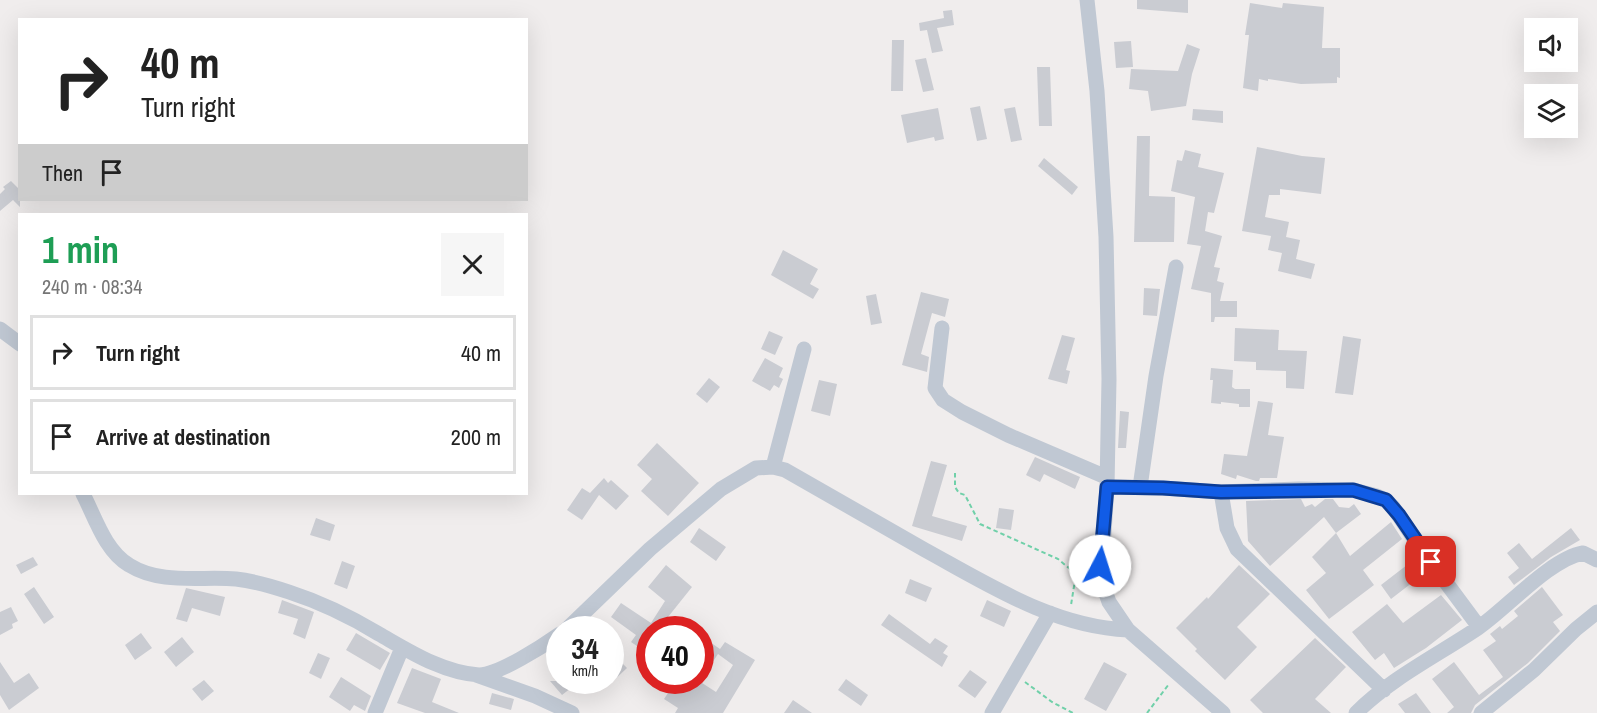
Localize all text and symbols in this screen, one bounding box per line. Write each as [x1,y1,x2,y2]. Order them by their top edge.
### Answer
map controls [1524,18,1578,138]
button: sound [1524,18,1578,72]
text: 40 m [141,35,220,91]
icon: right [42,42,120,120]
button: layers [1524,84,1578,138]
text: Turn right [141,89,235,125]
icon: arrive [95,156,128,189]
text: Then [42,158,83,188]
text: 1 min [42,226,119,274]
button: close [441,233,504,296]
text: 240 m · 08:34 [42,273,142,300]
icon: right [45,336,78,369]
text: Turn right [96,338,180,368]
text: 40 m [461,338,501,368]
icon: arrive [45,420,78,453]
text: Arrive at destination [96,422,270,452]
text: 200 m [451,422,501,452]
position arrow [1068,534,1132,598]
pin [1405,536,1456,587]
icon: arrive [1414,545,1447,578]
speed limit sign: 40 [636,616,714,694]
text: 34 [571,628,599,668]
text: km/h [572,660,598,681]

